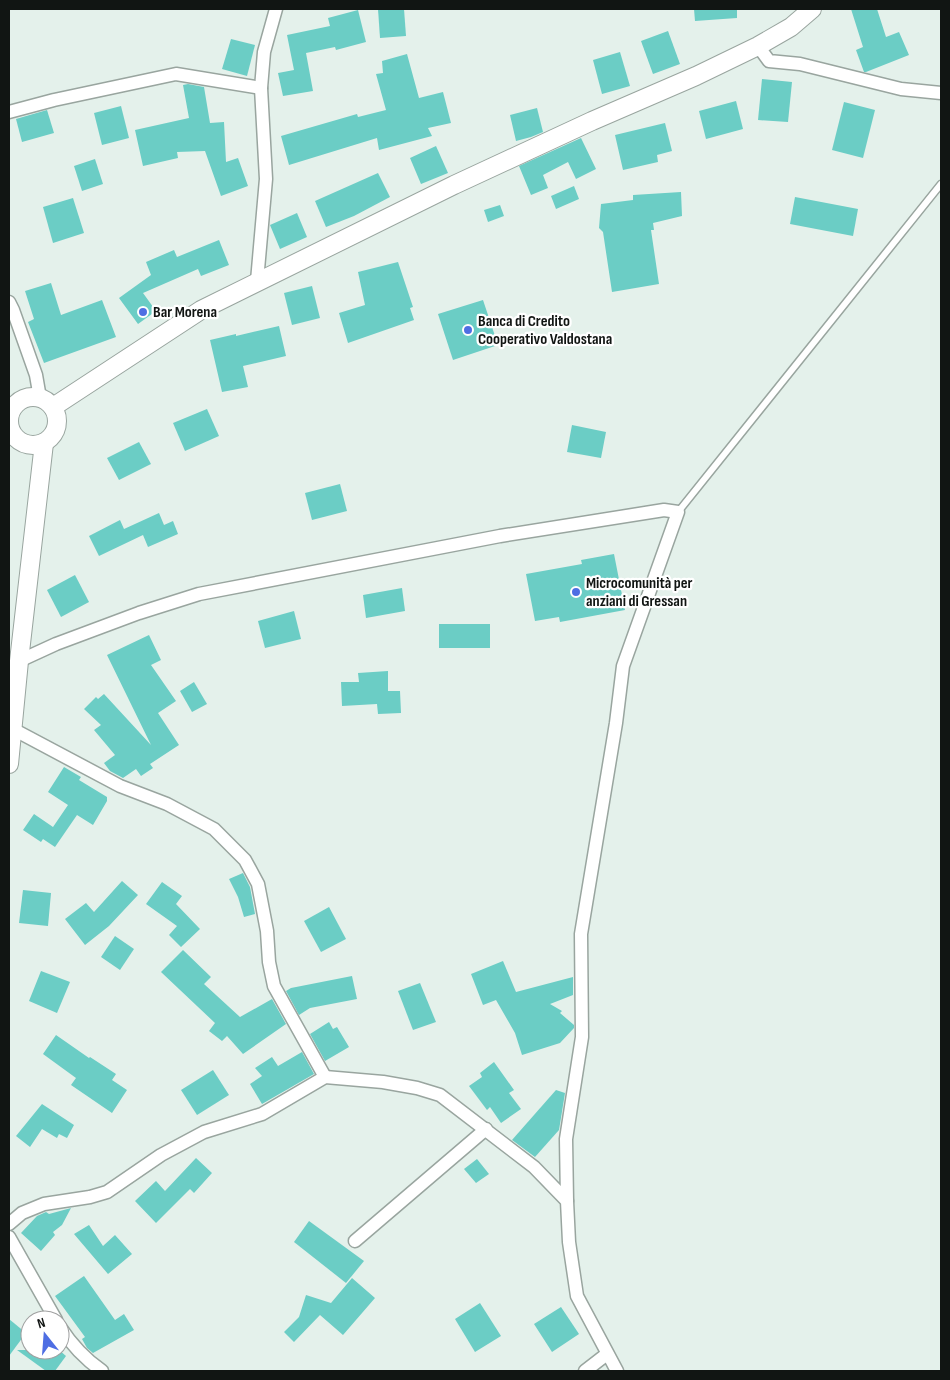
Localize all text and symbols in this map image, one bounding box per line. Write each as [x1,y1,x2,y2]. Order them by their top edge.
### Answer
place label: Bar Morena [153,303,217,322]
marker: Bar Morena [137,306,149,318]
place label: Banca di Credito Cooperativo Valdostana [478,312,612,349]
marker: Banca di Credito Cooperativo Valdostana [462,324,474,336]
place label: Microcomunità per anziani di Gressan [586,574,693,611]
marker: Microcomunità per anziani di Gressan [570,586,582,598]
north arrow [20,1310,70,1360]
text: N [35,1314,47,1332]

